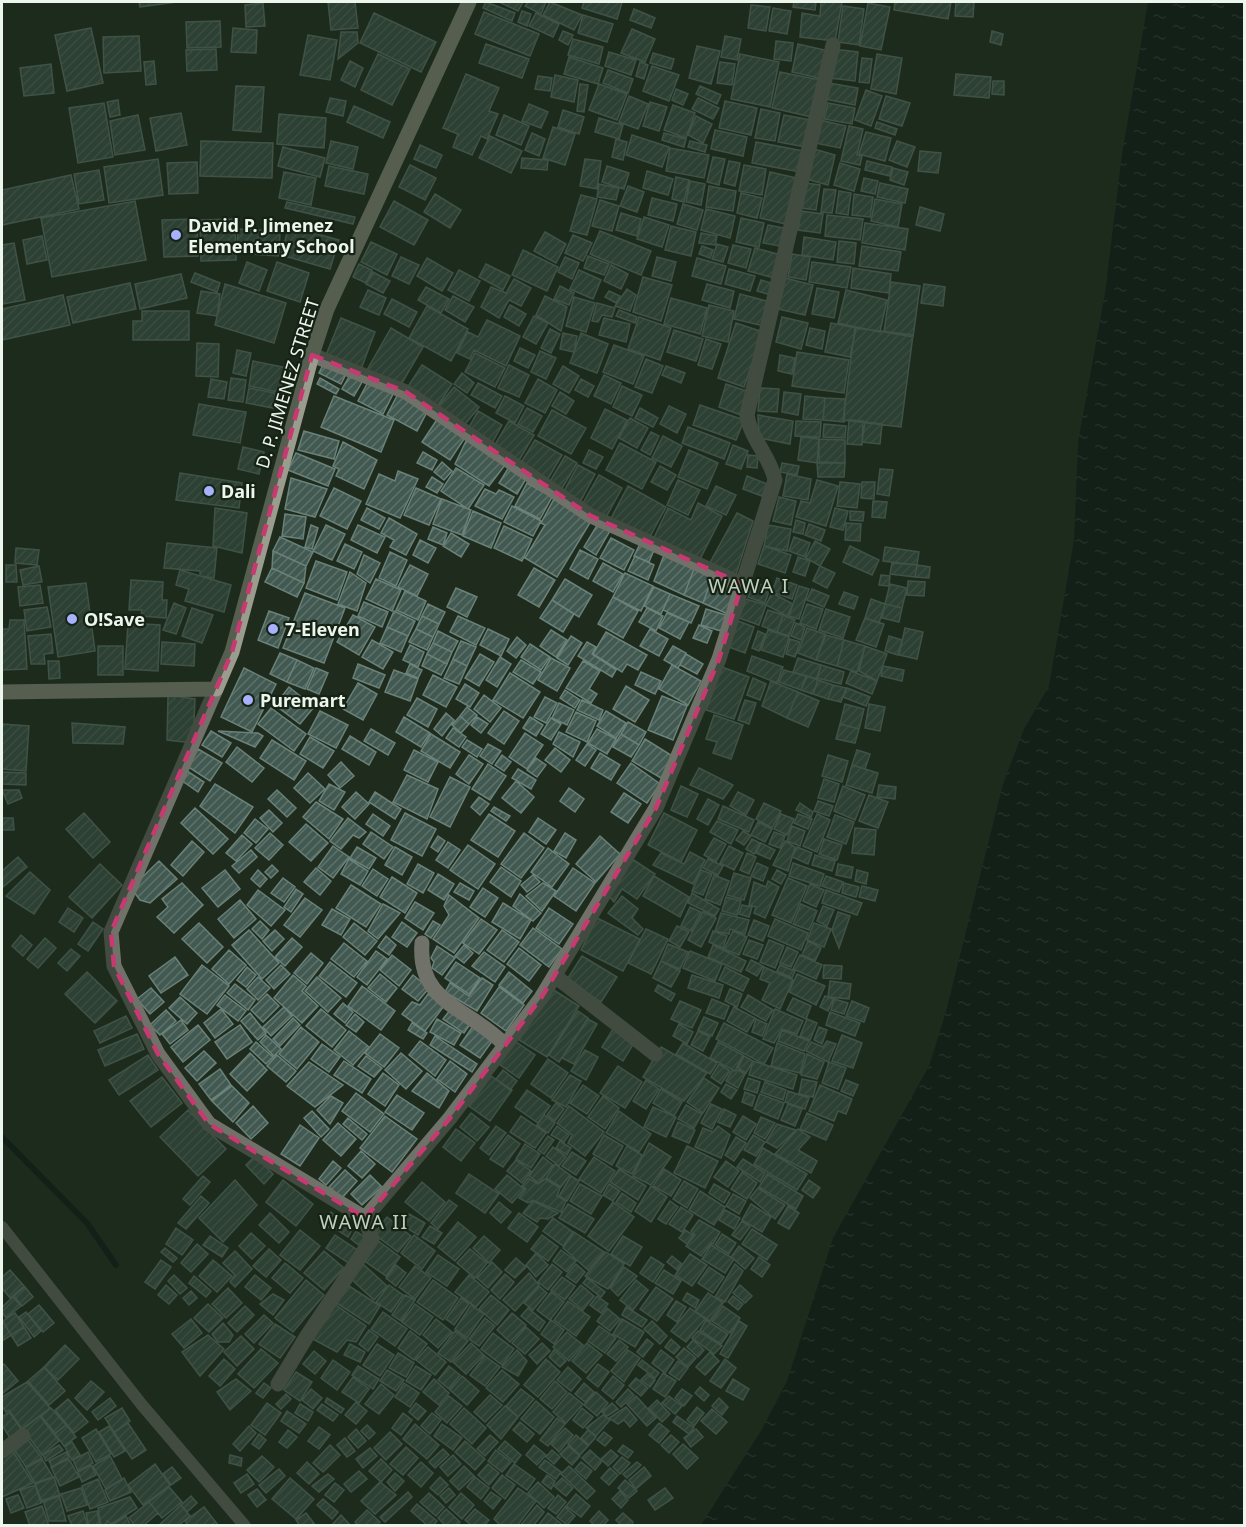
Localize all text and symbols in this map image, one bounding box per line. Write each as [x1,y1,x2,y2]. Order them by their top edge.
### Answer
place label: David P. Jimenez Elementary School [188,213,355,258]
marker: David P. Jimenez Elementary School [169,228,183,242]
street label: D. P. JIMENEZ STREET [250,295,324,471]
place label: Dali [221,479,256,503]
marker: Dali [202,484,216,498]
district label: WAWA I [708,572,790,599]
place label: O!Save [84,607,145,631]
marker: O!Save [65,612,79,626]
place label: 7-Eleven [285,617,360,641]
marker: 7-Eleven [266,622,280,636]
place label: Puremart [260,688,346,712]
marker: Puremart [241,693,255,707]
district label: WAWA II [319,1208,409,1235]

